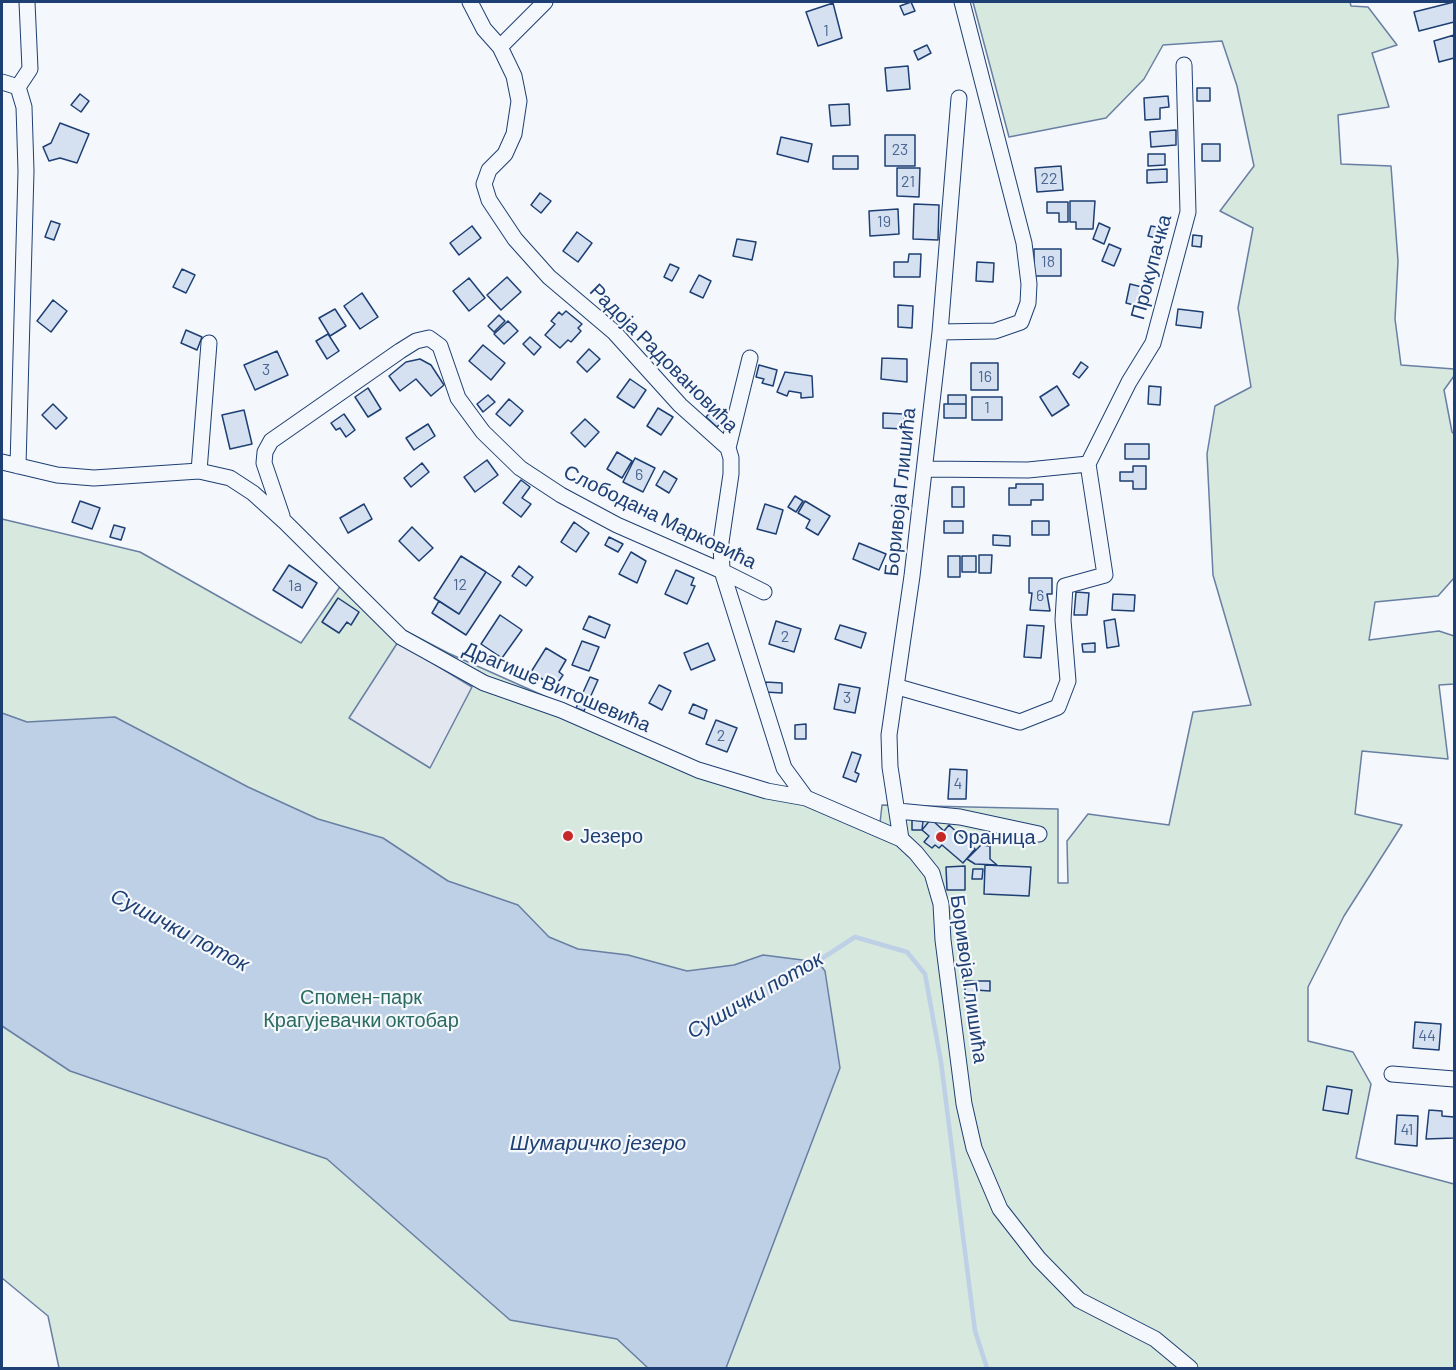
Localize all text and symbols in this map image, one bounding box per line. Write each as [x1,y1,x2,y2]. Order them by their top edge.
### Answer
house number: 1 [823,21,829,41]
house number: 23 [892,140,908,160]
house number: 22 [1040,169,1058,189]
house number: 21 [901,172,915,192]
house number: 19 [877,212,891,232]
street label: Прокупачка [1125,212,1177,322]
house number: 18 [1041,252,1055,272]
street label: Радоја Радовановића [585,279,743,437]
house number: 3 [262,360,270,380]
house number: 16 [978,367,992,387]
house number: 1 [984,398,990,418]
street label: Боривоја Глишића [879,406,921,578]
street label: Слободана Марковића [560,460,760,574]
house number: 6 [635,465,643,485]
house number: 12 [453,575,467,595]
house number: 1a [288,576,302,596]
house number: 6 [1036,586,1044,606]
house number: 2 [781,627,789,647]
street label: Драгише Витошевића [460,637,654,737]
house number: 3 [843,688,851,708]
house number: 2 [717,726,725,746]
house number: 4 [954,774,962,794]
place label: Језеро [580,824,643,848]
place label: Ораница [953,825,1036,849]
marker: Језеро [561,829,575,843]
marker: Ораница [934,830,948,844]
water label: Сушички поток [106,883,254,977]
street label: Боривоја Глишића [945,893,993,1065]
water label: Сушички поток [682,946,828,1044]
park label: Спомен-парк Крагујевачки октобар [263,985,459,1032]
house number: 44 [1418,1026,1436,1046]
house number: 41 [1401,1120,1413,1140]
water label: Шумаричко језеро [510,1130,686,1156]

